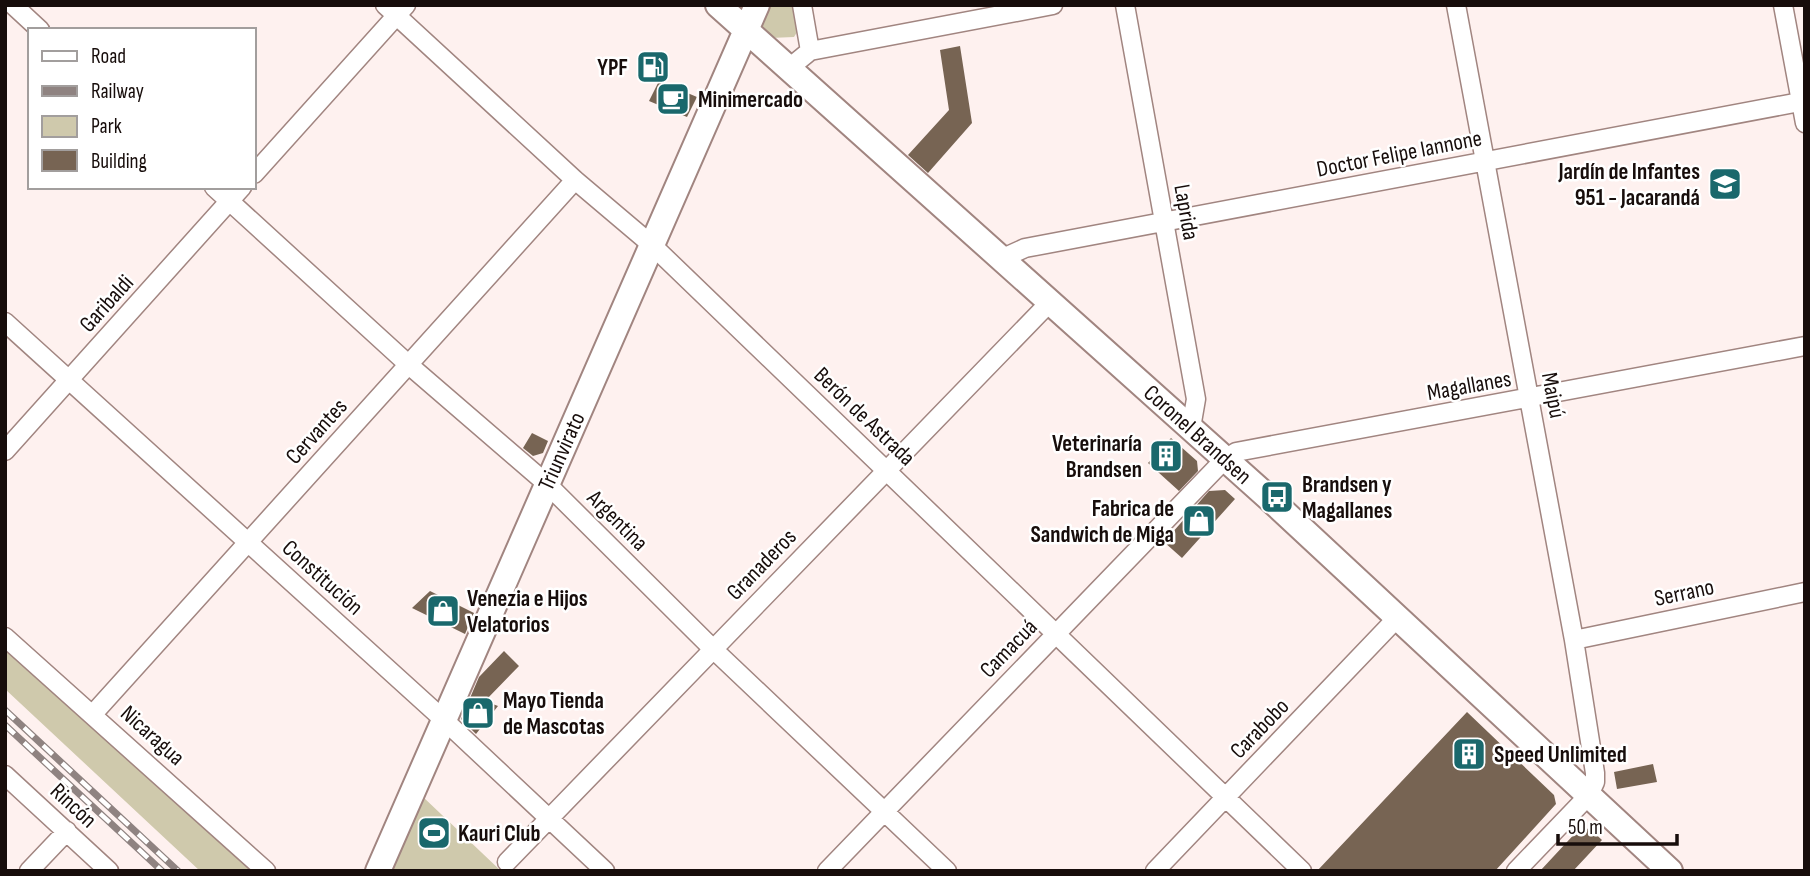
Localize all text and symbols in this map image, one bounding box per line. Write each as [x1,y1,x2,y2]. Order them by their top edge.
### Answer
legend [28,28,256,189]
text: Road [91,44,126,69]
fuel station icon: YPF [634,48,672,86]
place label: YPF [597,54,628,82]
text: Railway [91,79,144,104]
cafe icon: Minimercado [654,80,692,118]
place label: Minimercado [698,86,803,114]
text: Park [91,114,122,139]
street label: Doctor Felipe Iannone [1314,124,1484,184]
text: Building [91,149,147,174]
place label: Jardín de Infantes 951 - Jacarandá [1557,158,1700,212]
school or university icon: Jardín de Infantes 951 - Jacarandá [1706,165,1744,203]
street label: Laprida [1167,182,1205,242]
street label: Garibaldi [74,269,140,338]
street label: Berón de Astrada [808,362,921,472]
street label: Magallanes [1425,365,1513,407]
street label: Maipú [1535,370,1571,420]
street label: Coronel Brandsen [1138,379,1257,490]
street label: Cervantes [280,393,353,470]
street label: Triunvirato [532,408,591,495]
place label: Veterinaría Brandsen [1052,430,1142,484]
building icon: Veterinaría Brandsen [1147,437,1185,475]
place label: Brandsen y Magallanes [1302,471,1393,525]
bus stop icon: Brandsen y Magallanes [1258,478,1296,516]
street label: Argentina [580,484,654,557]
place label: Fabrica de Sandwich de Miga [1030,495,1174,549]
shop icon: Fabrica de Sandwich de Miga [1180,502,1218,540]
street label: Granaderos [721,523,802,606]
street label: Constitución [276,534,369,621]
street label: Serrano [1652,573,1717,613]
place label: Venezia e Hijos Velatorios [467,585,588,639]
shop icon: Venezia e Hijos Velatorios [424,592,462,630]
street label: Camacuá [974,613,1043,684]
place label: Mayo Tienda de Mascotas [503,687,605,741]
street label: Carabobo [1224,693,1295,765]
shop icon: Mayo Tienda de Mascotas [459,694,497,732]
street label: Nicaragua [115,700,190,772]
building icon: Speed Unlimited [1450,735,1488,773]
place label: Speed Unlimited [1494,741,1627,769]
street label: Rincón [44,777,102,834]
scale bar [1558,802,1677,846]
sports icon: Kauri Club [415,814,453,852]
text: 50 m [1568,815,1603,840]
place label: Kauri Club [458,820,540,848]

